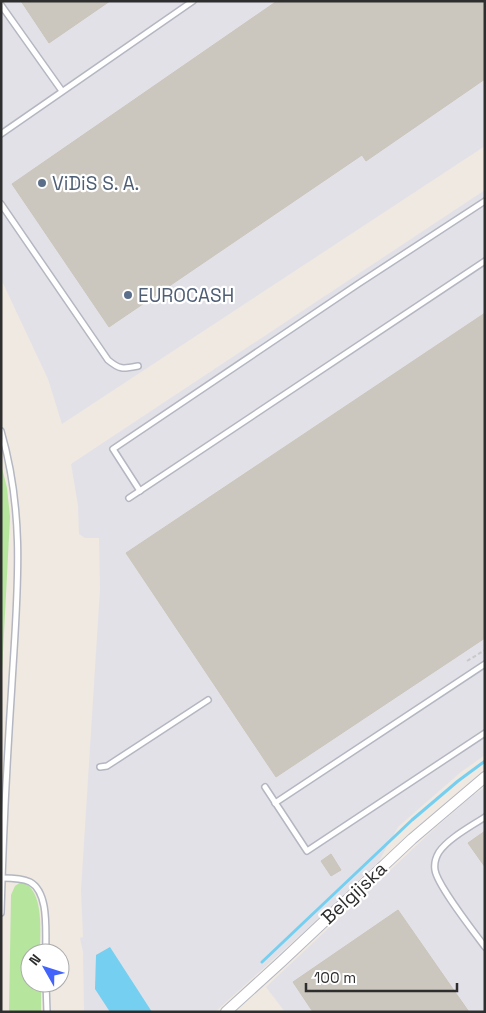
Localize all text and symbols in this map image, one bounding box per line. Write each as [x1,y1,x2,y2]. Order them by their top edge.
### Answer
place label: ViDiS S. A. [52,171,139,196]
marker: ViDiS S. A. [36,177,48,189]
place label: EUROCASH [138,283,234,308]
marker: EUROCASH [122,289,134,301]
street label: Belgijska [316,856,392,930]
north arrow [20,943,70,993]
text: N [25,951,45,969]
scale bar [306,960,457,992]
text: 100 m [314,968,356,987]

